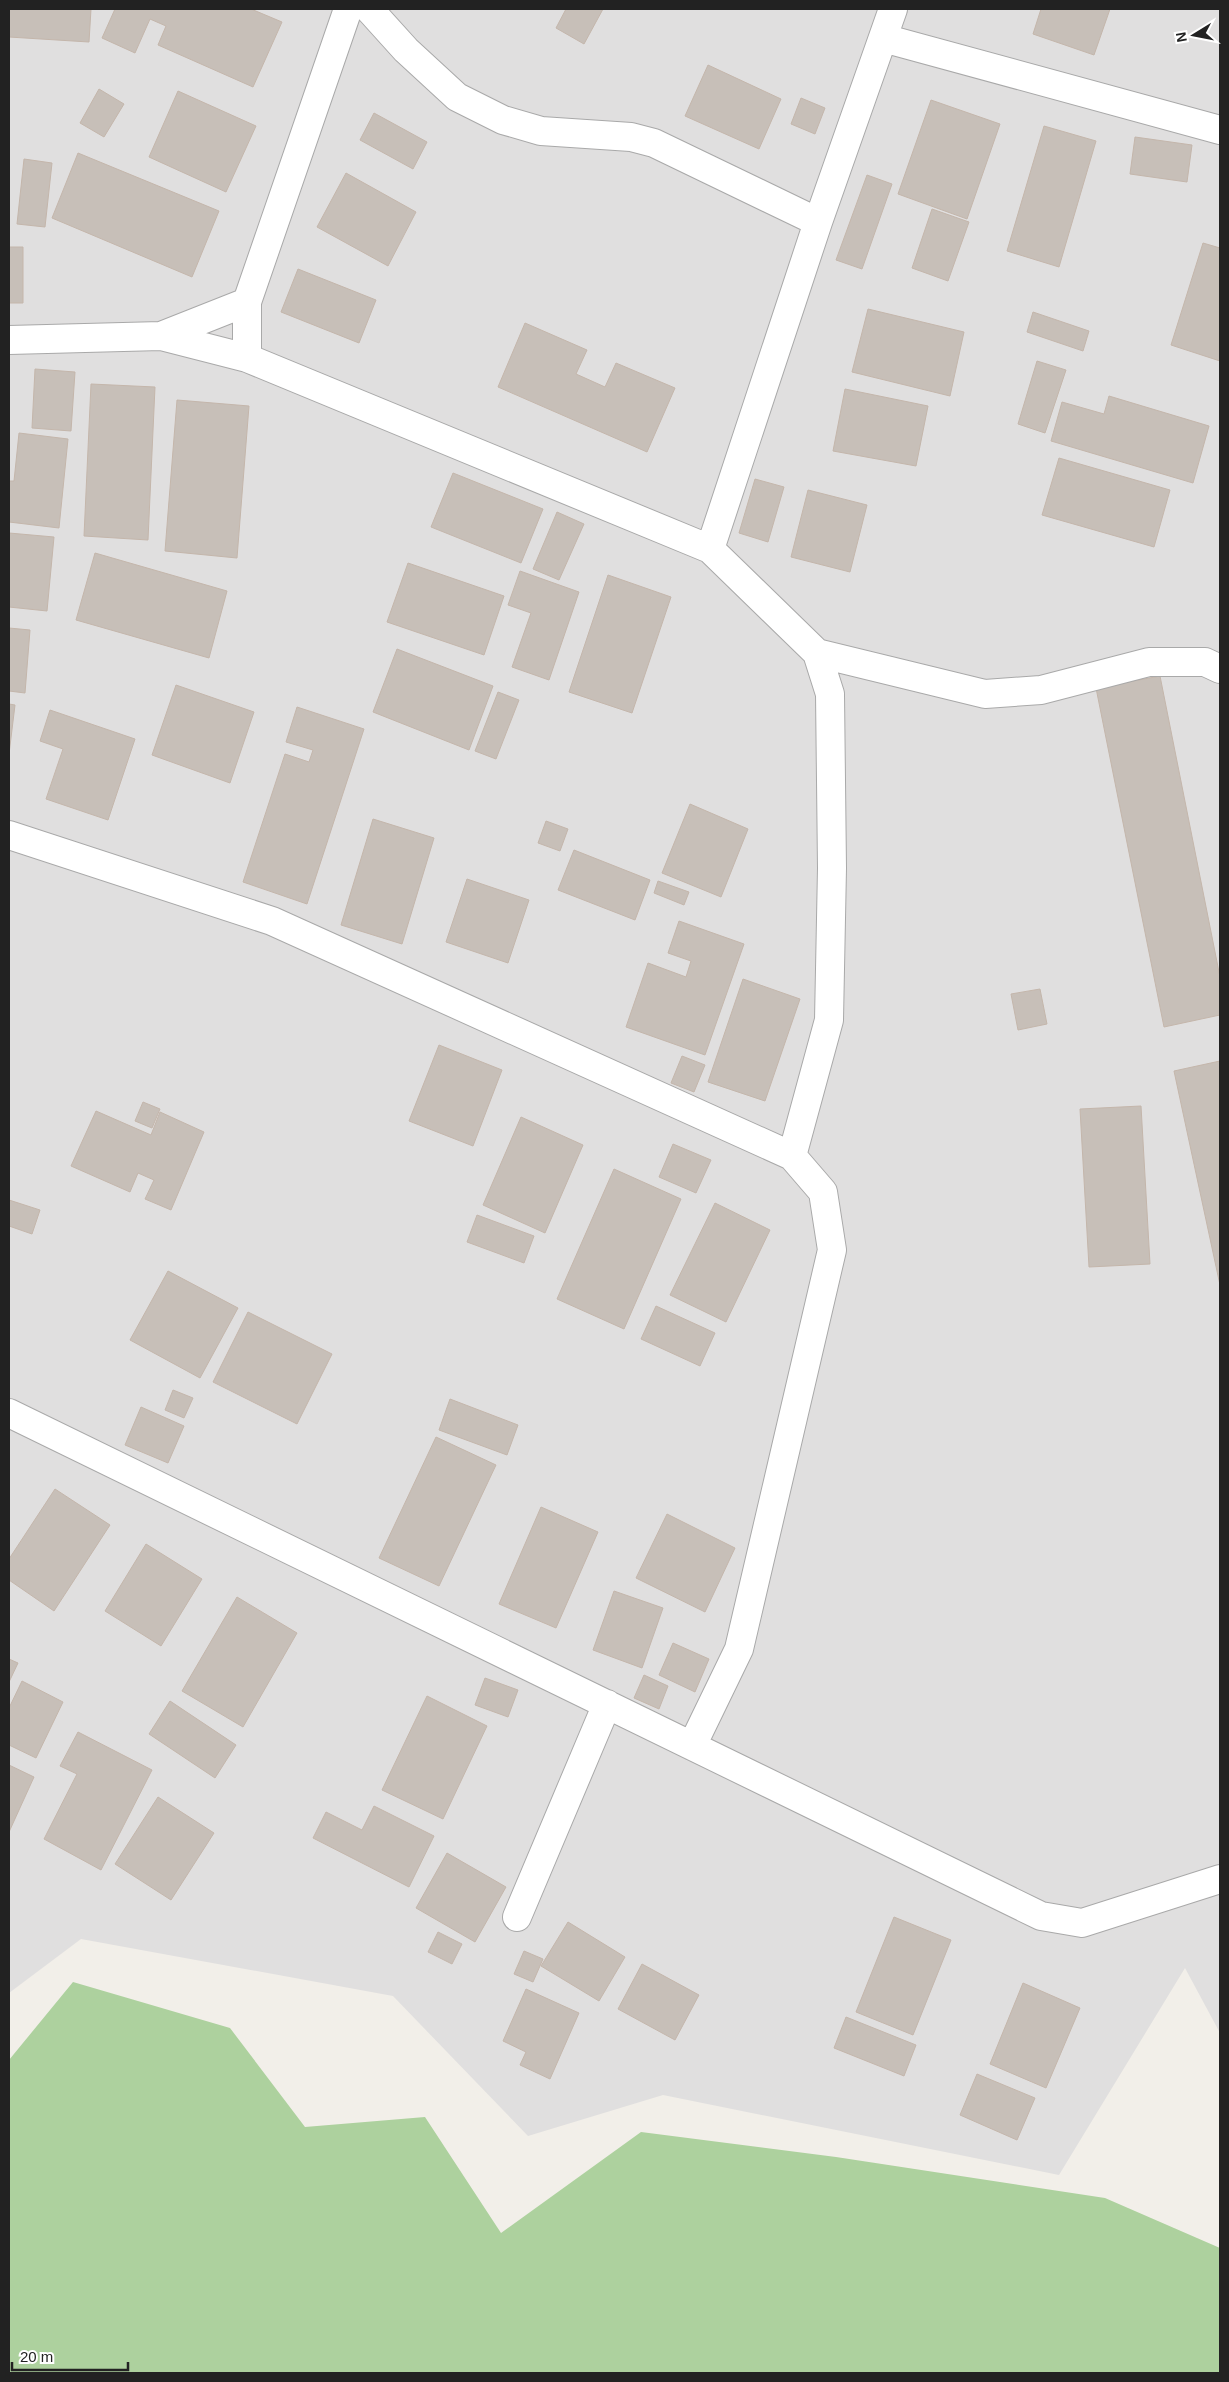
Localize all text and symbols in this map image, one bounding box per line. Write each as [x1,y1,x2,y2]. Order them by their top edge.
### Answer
north arrow [1169,10,1219,60]
text: N [1172,31,1190,44]
scale bar [12,2340,129,2372]
text: 20 m [20,2348,53,2365]

